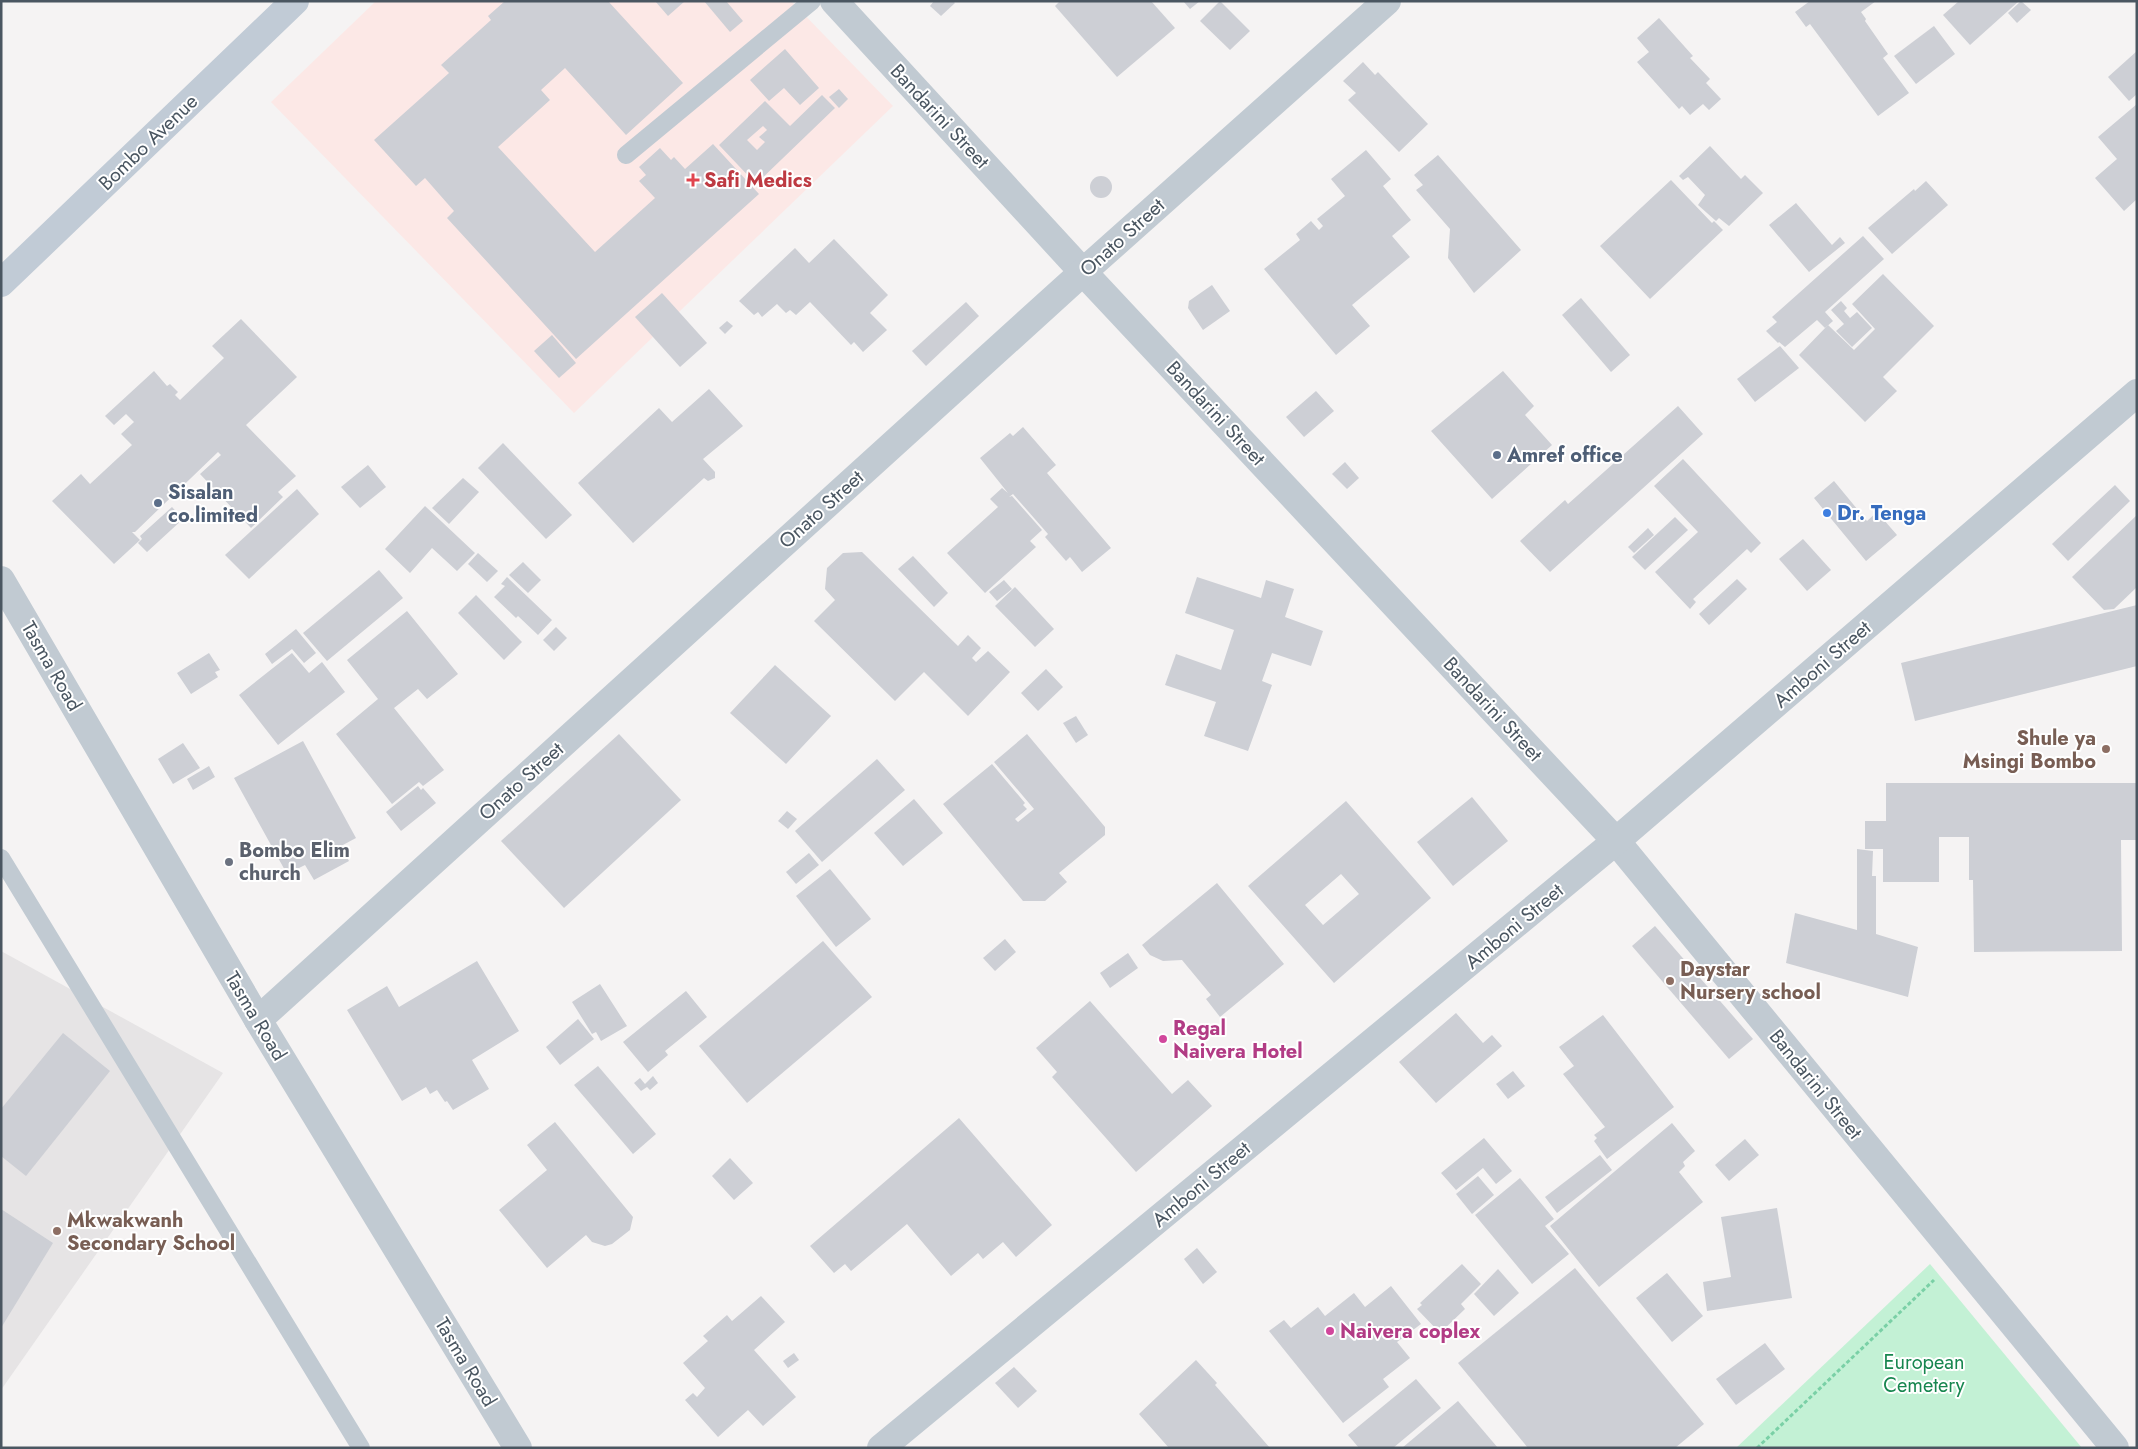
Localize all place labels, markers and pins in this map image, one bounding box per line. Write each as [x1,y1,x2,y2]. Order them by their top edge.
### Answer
place label: Safi Medics [704,166,812,195]
marker: Safi Medics [686,173,700,187]
place label: Amref office [1506,441,1623,470]
marker: Amref office [1491,449,1503,461]
place label: Sisalan co.limited [168,478,258,530]
marker: Sisalan co.limited [152,497,164,509]
place label: Dr. Tenga [1837,499,1926,528]
marker: Dr. Tenga [1821,507,1833,519]
place label: Shule ya Msingi Bombo [1963,724,2096,776]
marker: Shule ya Msingi Bombo [2100,743,2112,755]
place label: Bombo Elim church [239,836,350,888]
marker: Bombo Elim church [223,856,235,868]
place label: Daystar Nursery school [1680,955,1821,1007]
marker: Daystar Nursery school [1664,975,1676,987]
place label: Regal Naivera Hotel [1173,1014,1303,1066]
marker: Regal Naivera Hotel [1157,1033,1169,1045]
place label: Mkwakwanh Secondary School [67,1206,235,1258]
marker: Mkwakwanh Secondary School [51,1225,63,1237]
place label: Naivera coplex [1340,1317,1480,1346]
marker: Naivera coplex [1324,1325,1336,1337]

